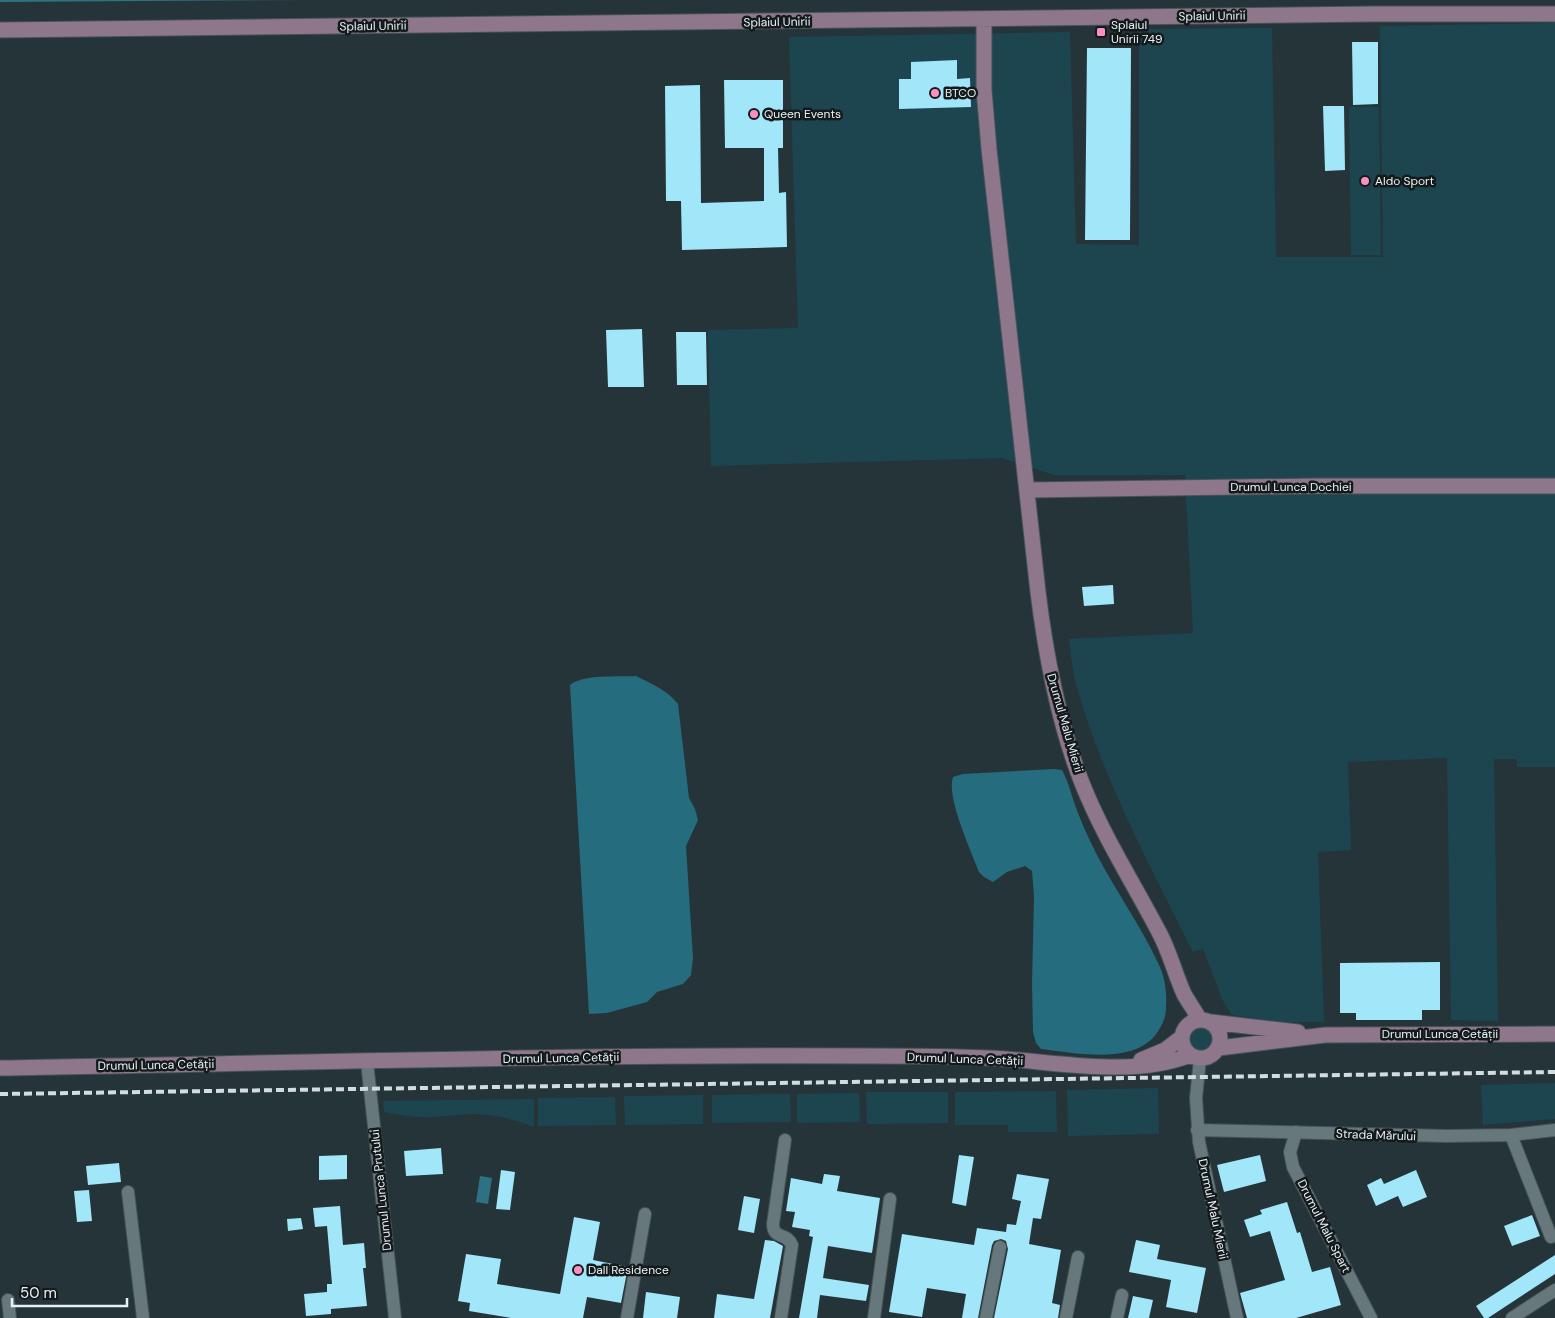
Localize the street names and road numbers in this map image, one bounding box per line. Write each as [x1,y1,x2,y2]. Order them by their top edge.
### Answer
street label: Splaiul Unirii [1178,7,1246,25]
street label: Splaiul Unirii [743,13,811,31]
street label: Splaiul Unirii [339,17,407,35]
street label: Drumul Lunca Dochiei [1230,479,1352,495]
street label: Drumul Malu Mierii [1043,672,1087,775]
street label: Drumul Lunca Cetății [1382,1026,1498,1042]
street label: Drumul Lunca Cetății [503,1049,619,1067]
street label: Drumul Lunca Cetății [907,1049,1024,1069]
street label: Drumul Lunca Cetății [98,1056,214,1074]
street label: Strada Mărului [1336,1126,1416,1144]
street label: Drumul Lunca Prutului [367,1128,395,1251]
street label: Drumul Malu Mierii [1195,1157,1231,1261]
street label: Drumul Malu Spart [1294,1177,1355,1276]

